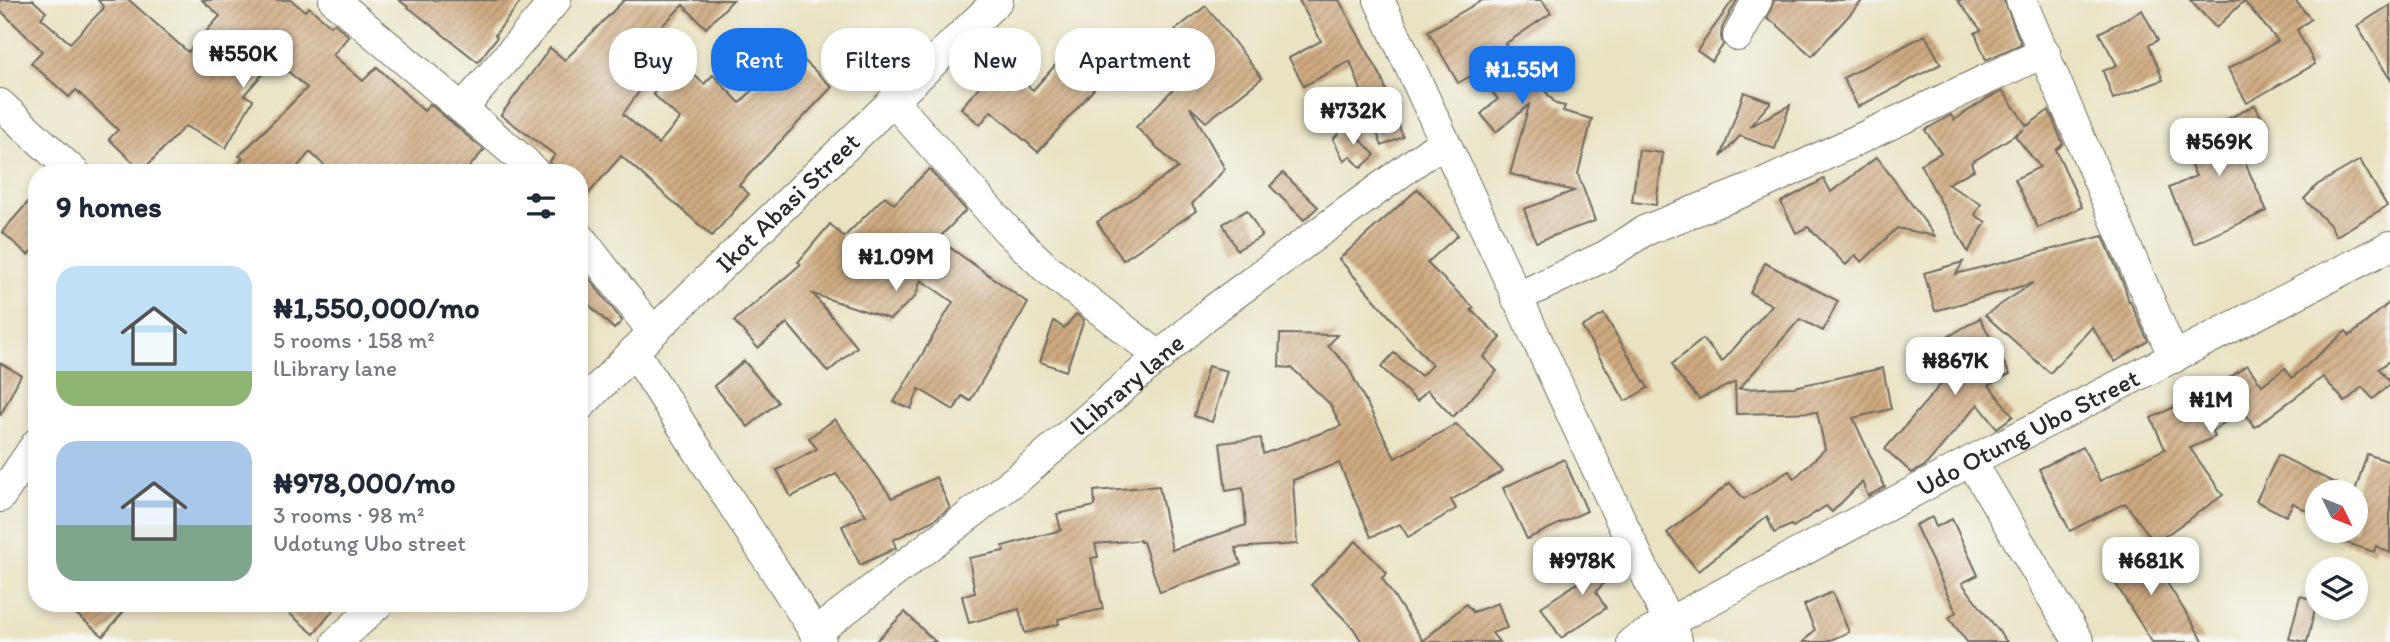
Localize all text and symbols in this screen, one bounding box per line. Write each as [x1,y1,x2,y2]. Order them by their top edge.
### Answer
chip: Buy [609,28,697,91]
chip: Rent [711,28,807,91]
chip: Filters [821,28,935,91]
chip: New [949,28,1041,91]
chip: Apartment [1055,28,1215,91]
pin: ₦550K [194,31,292,90]
text: ₦550K [209,39,277,67]
pin: ₦1.55M [1465,46,1579,106]
text: ₦1.55M [1485,55,1559,83]
pin: ₦732K [1304,88,1402,147]
text: ₦732K [1320,96,1386,124]
pin: ₦569K [2170,118,2268,178]
street label: Ikot Abasi Street [709,126,867,279]
text: ₦569K [2186,127,2252,155]
icon: filters [522,187,560,225]
text: 9 homes [56,188,162,225]
pin: ₦1.09M [839,233,953,293]
text: ₦1.09M [858,242,934,270]
text: ₦1,550,000/mo [273,289,480,326]
icon: home [112,294,196,378]
text: 5 rooms · 158 m² [273,326,435,354]
street label: lLibrary lane [1063,326,1190,442]
pin: ₦867K [1906,338,2004,397]
text: ₦867K [1922,346,1988,374]
text: lLibrary lane [273,354,397,382]
street label: Udo Otung Ubo Street [1911,361,2145,503]
pin: ₦1M [2177,376,2245,436]
text: ₦1M [2189,385,2233,413]
text: ₦978,000/mo [273,464,456,501]
icon: home [112,469,196,553]
north arrow [2305,480,2368,542]
map controls [2305,480,2368,620]
text: 3 rooms · 98 m² [273,501,424,529]
text: Udotung Ubo street [273,529,466,557]
pin: ₦978K [1533,538,1631,597]
pin: ₦681K [2102,538,2200,597]
text: ₦978K [1549,546,1615,574]
text: ₦681K [2118,546,2184,574]
button: layers [2305,557,2368,620]

